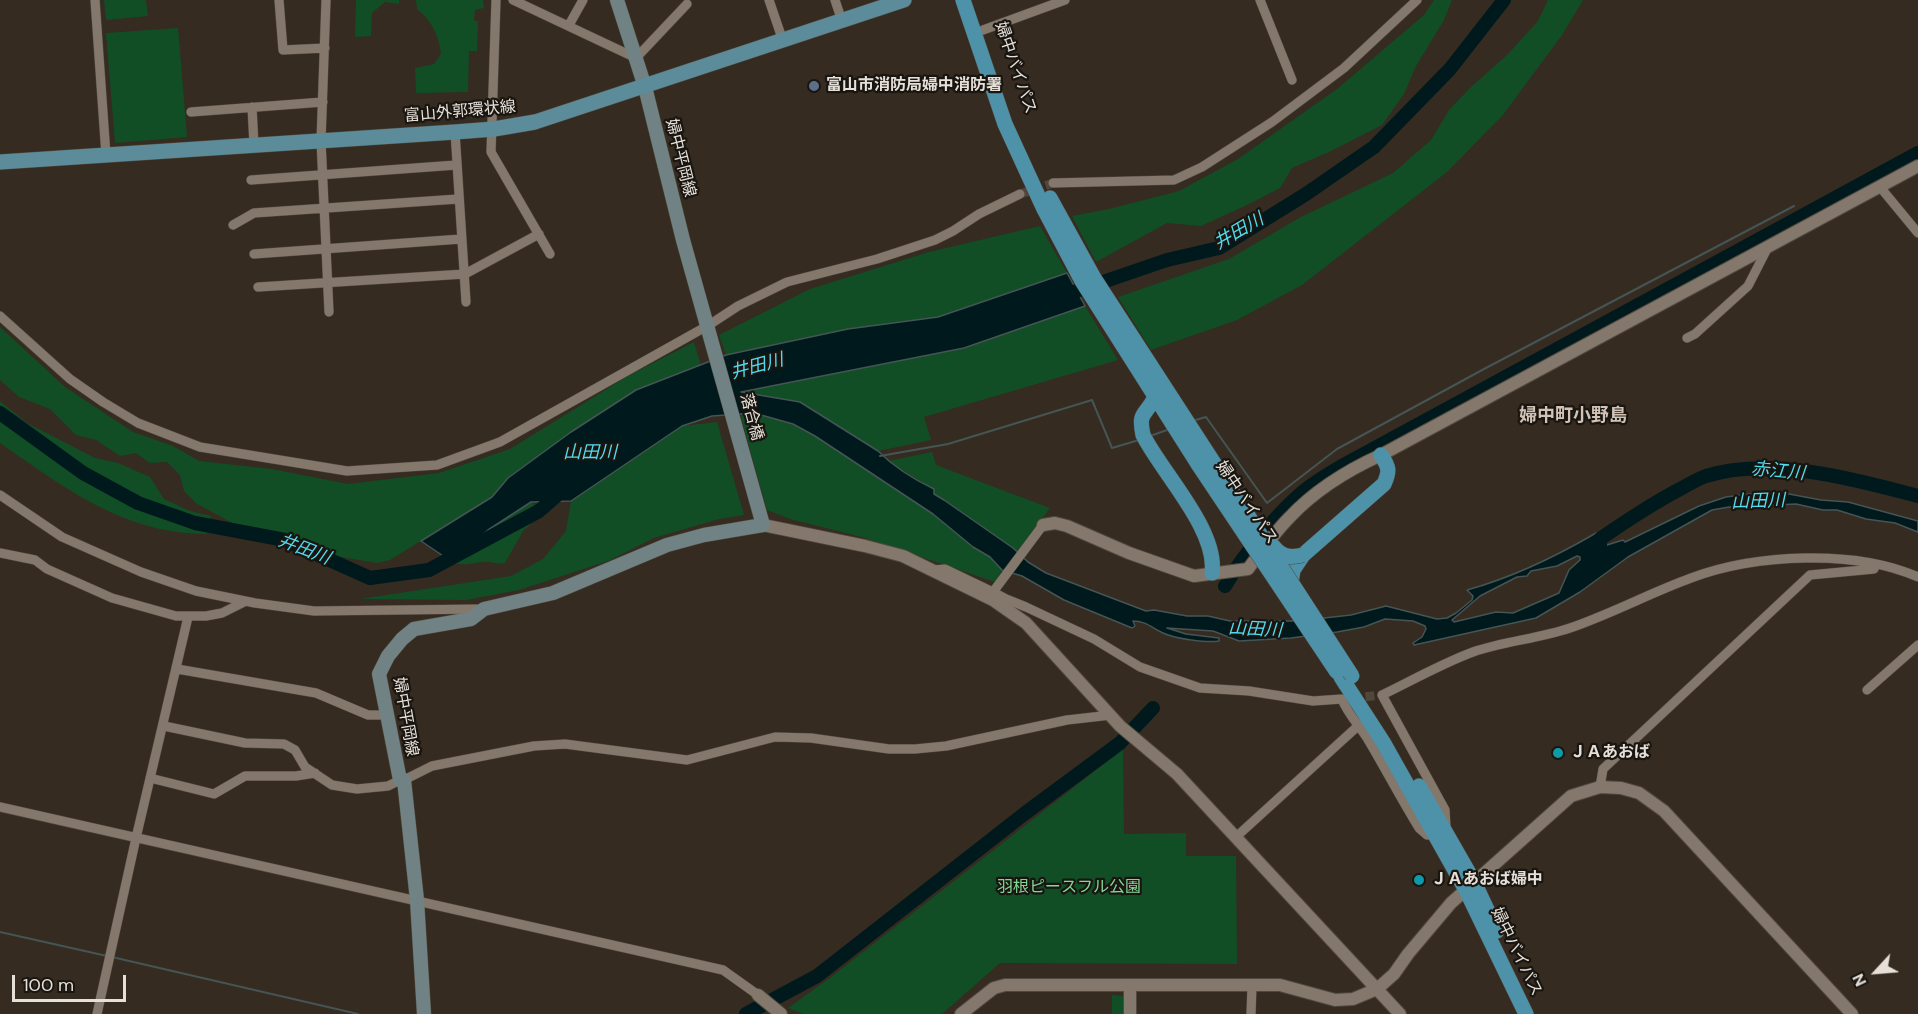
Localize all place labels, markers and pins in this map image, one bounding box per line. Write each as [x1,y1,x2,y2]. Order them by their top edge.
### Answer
place label: 富山市消防局婦中消防署 [826,76,1002,96]
marker: 富山市消防局婦中消防署 [807,79,821,93]
place label: ＪＡあおば [1570,743,1650,763]
marker: ＪＡあおば [1551,746,1565,760]
place label: ＪＡあおば婦中 [1431,870,1543,890]
marker: ＪＡあおば婦中 [1412,873,1426,887]

